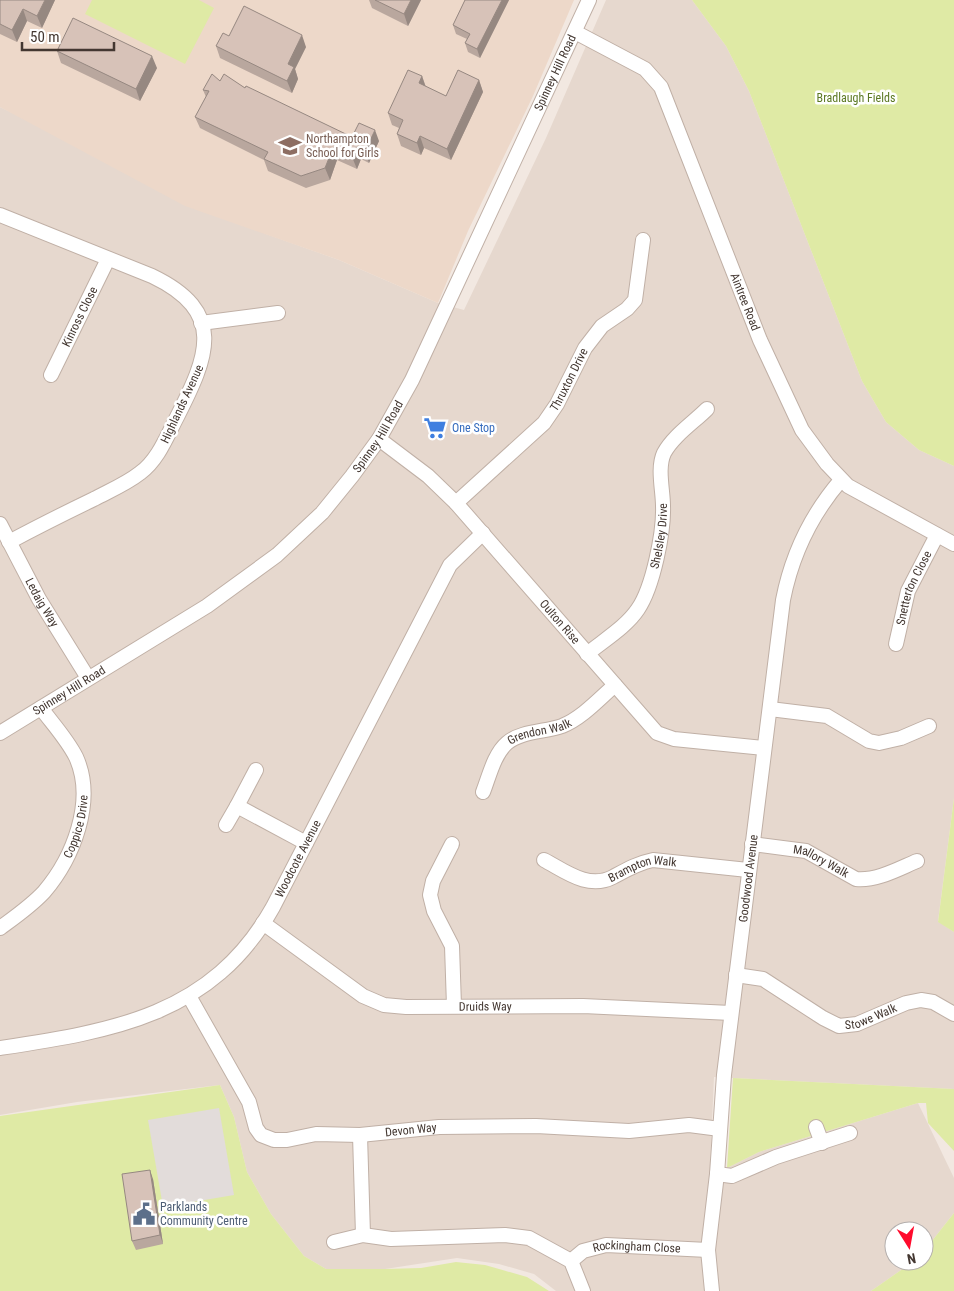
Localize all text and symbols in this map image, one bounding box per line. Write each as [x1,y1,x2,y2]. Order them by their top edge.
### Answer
scale bar [22,20,115,52]
text: 50 m [30,28,60,46]
street label: Spinney Hill Road [531,32,579,113]
park label: Bradlaugh Fields [817,91,895,105]
place label: Northampton School for Girls [306,132,379,160]
school or university icon: Northampton School for Girls [277,133,303,159]
street label: Aintree Road [727,271,763,333]
street label: Kinross Close [59,284,100,349]
street label: Thruxton Drive [547,346,591,414]
street label: Highlands Avenue [158,362,206,445]
street label: Spinney Hill Road [350,398,406,475]
supermarket icon: One Stop [422,415,448,441]
place label: One Stop [452,421,495,435]
street label: Shelsley Drive [647,503,670,570]
street label: Snetterton Close [893,548,935,627]
street label: Ledaig Way [22,576,62,629]
street label: Oulton Rise [537,597,583,647]
street label: Spinney Hill Road [30,663,108,718]
street label: Grendon Walk [505,715,574,748]
street label: Coppice Drive [60,794,91,861]
street label: Woodcote Avenue [272,817,324,900]
street label: Goodwood Avenue [736,833,761,923]
street label: Mallory Walk [792,842,852,881]
street label: Brampton Walk [606,853,678,885]
street label: Druids Way [459,999,512,1014]
street label: Stowe Walk [844,1001,899,1032]
street label: Devon Way [384,1120,437,1139]
place label: Parklands Community Centre [160,1200,248,1228]
public building icon: Parklands Community Centre [131,1201,157,1227]
north arrow [884,1221,934,1271]
street label: Rockingham Close [591,1238,681,1256]
text: N [906,1250,917,1267]

